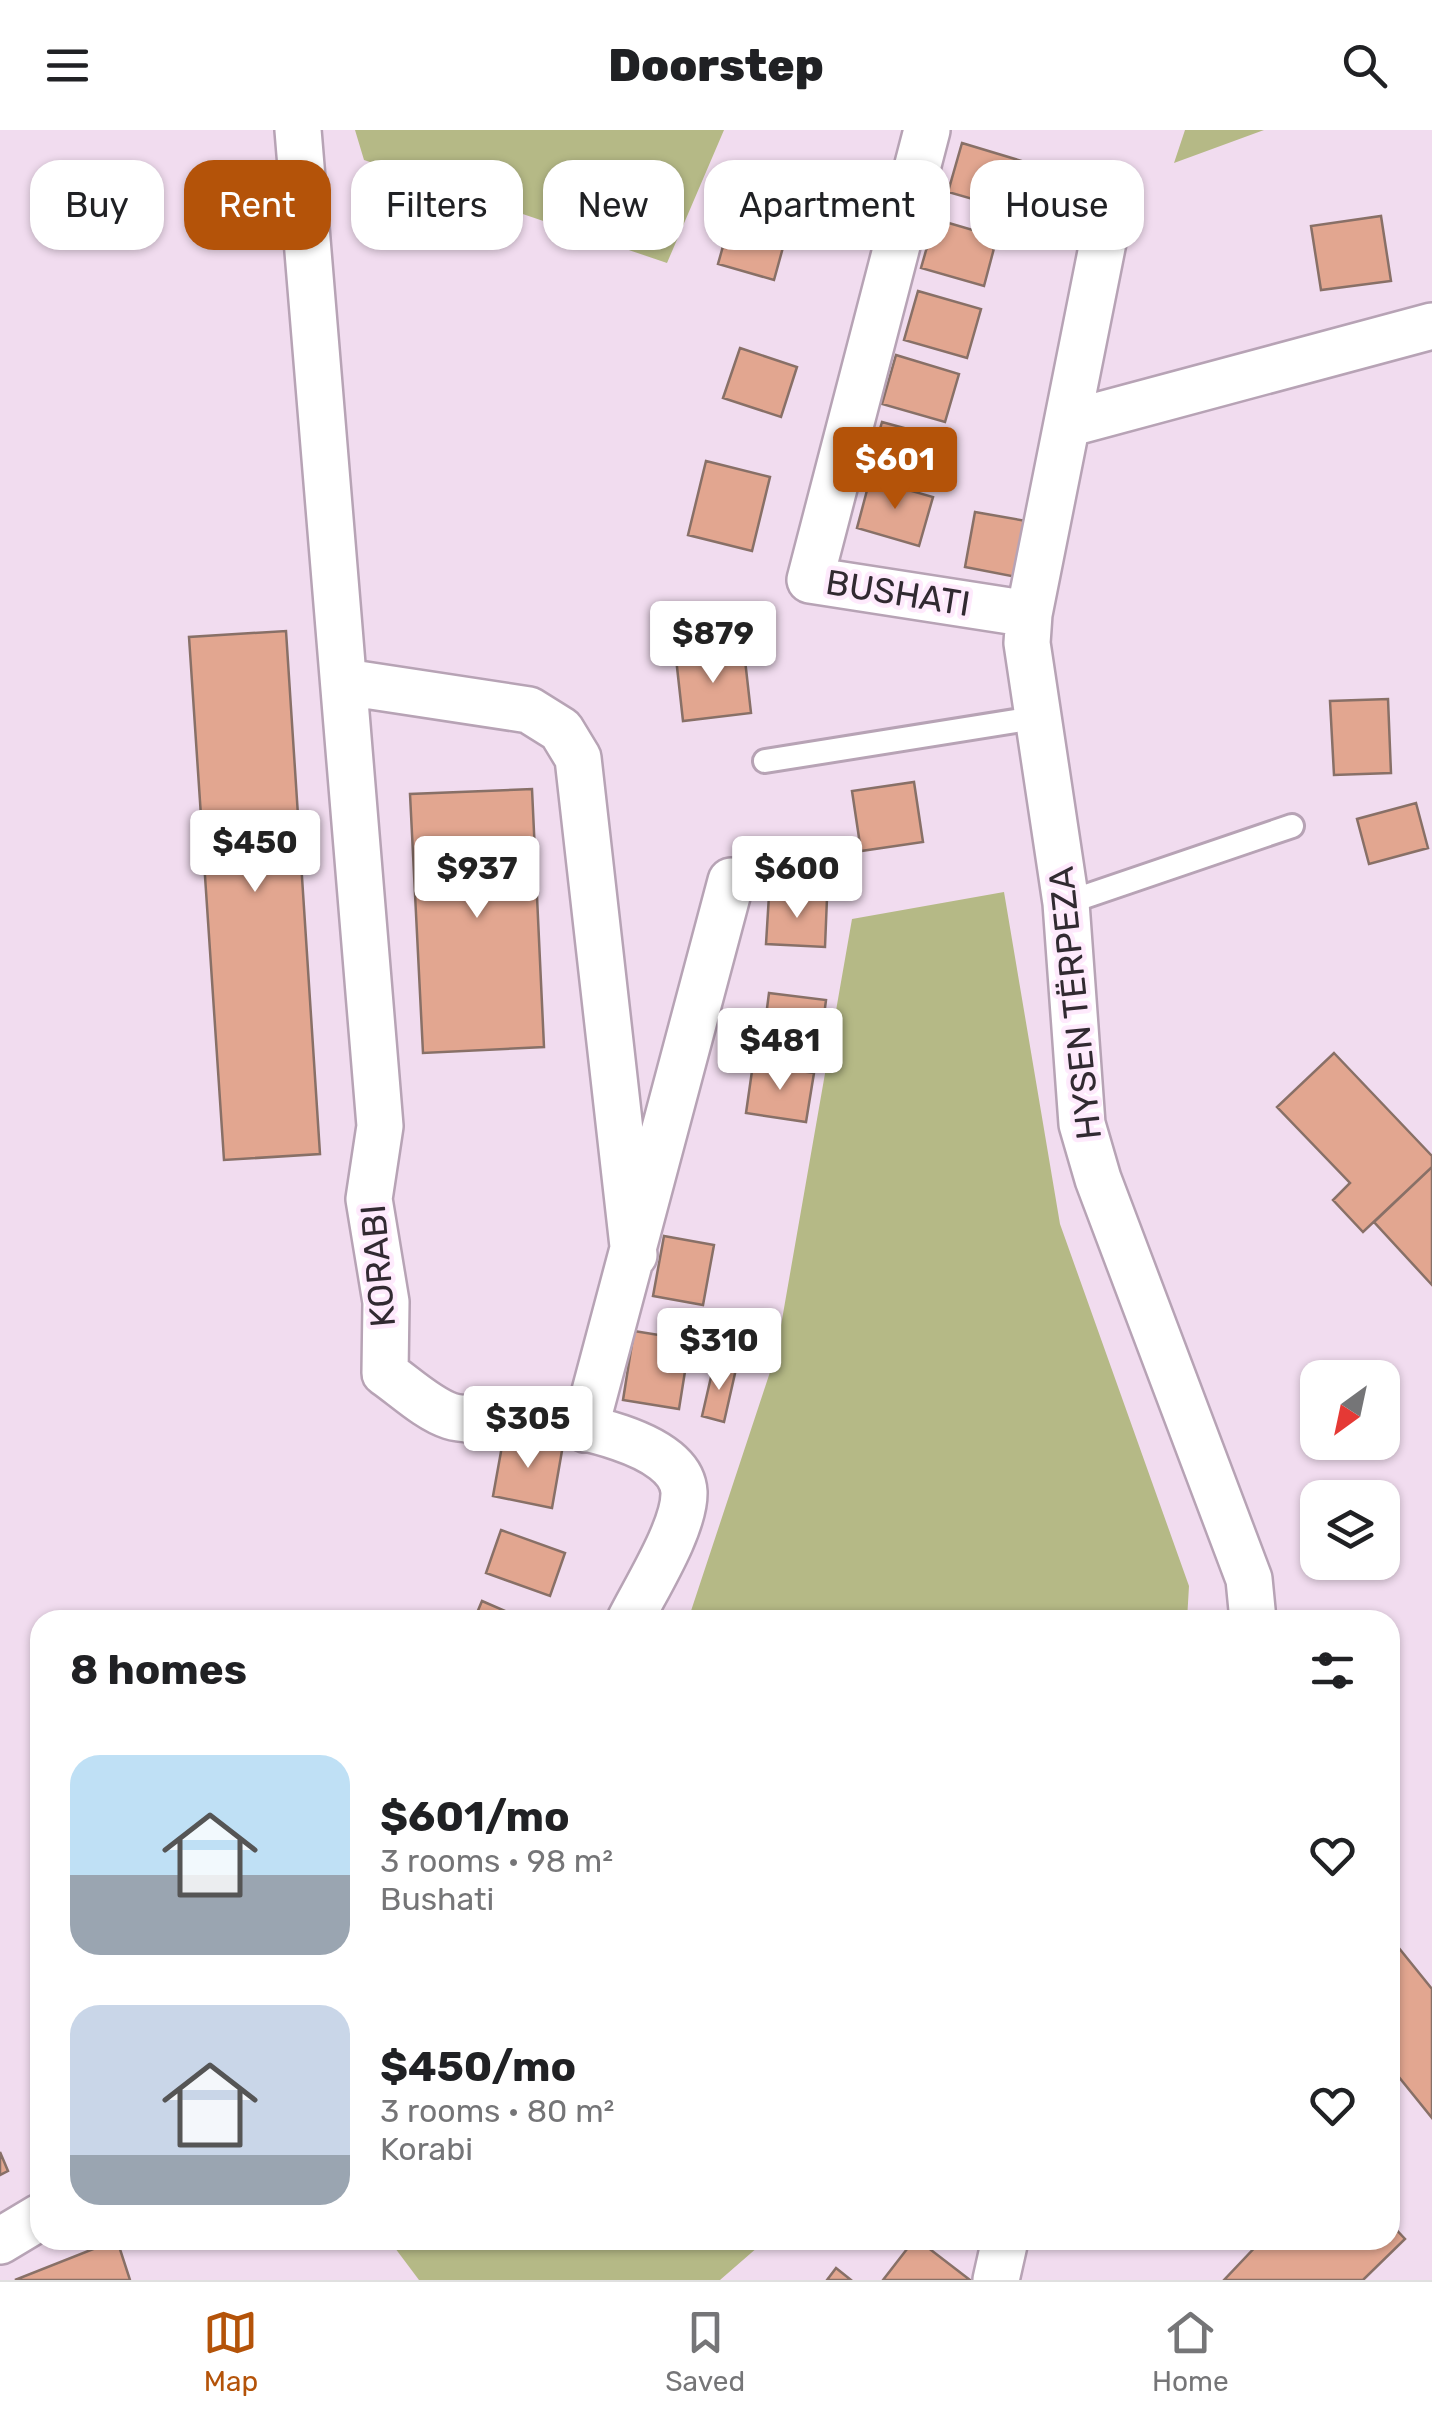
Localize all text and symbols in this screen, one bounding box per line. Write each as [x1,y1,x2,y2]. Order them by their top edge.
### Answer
icon: menu [40,38,95,93]
icon: search [1337,38,1392,93]
text: Doorstep [608,39,824,92]
chip: Buy [30,160,164,250]
chip: Rent [184,160,331,250]
chip: Filters [351,160,523,250]
chip: New [543,160,684,250]
chip: Apartment [704,160,950,250]
chip: House [970,160,1144,250]
pin: $601 [836,427,954,512]
text: $601 [855,440,935,478]
street label: BUSHATI [823,561,973,625]
pin: $879 [654,601,772,686]
text: $879 [672,614,754,652]
pin: $450 [196,810,314,895]
text: $450 [212,823,298,861]
pin: $937 [418,836,536,921]
pin: $600 [738,836,856,921]
text: $937 [436,849,518,887]
text: $600 [754,849,840,887]
street label: HYSEN TËRPEZA [1040,864,1110,1142]
pin: $481 [721,1008,839,1093]
text: $481 [740,1021,820,1059]
street label: KORABI [352,1203,404,1329]
pin: $310 [660,1308,778,1393]
text: $310 [679,1321,759,1359]
north arrow [1300,1360,1400,1460]
map controls [1300,1360,1400,1580]
pin: $305 [469,1386,587,1471]
text: $305 [486,1399,570,1437]
button: layers [1300,1480,1400,1580]
icon: filters [1305,1643,1360,1698]
text: 8 homes [70,1645,247,1695]
text: $601/mo [380,1792,570,1842]
icon: home [150,1795,270,1915]
icon: heart [1305,1828,1360,1883]
text: 3 rooms · 98 m² [380,1842,613,1880]
text: Bushati [380,1880,494,1918]
text: $450/mo [380,2042,576,2092]
icon: home [150,2045,270,2165]
icon: heart [1305,2078,1360,2133]
text: 3 rooms · 80 m² [380,2092,615,2130]
text: Korabi [380,2130,473,2168]
tab: Map [203,2305,258,2398]
tab: Saved [665,2305,745,2398]
tab: Home [1152,2305,1229,2398]

